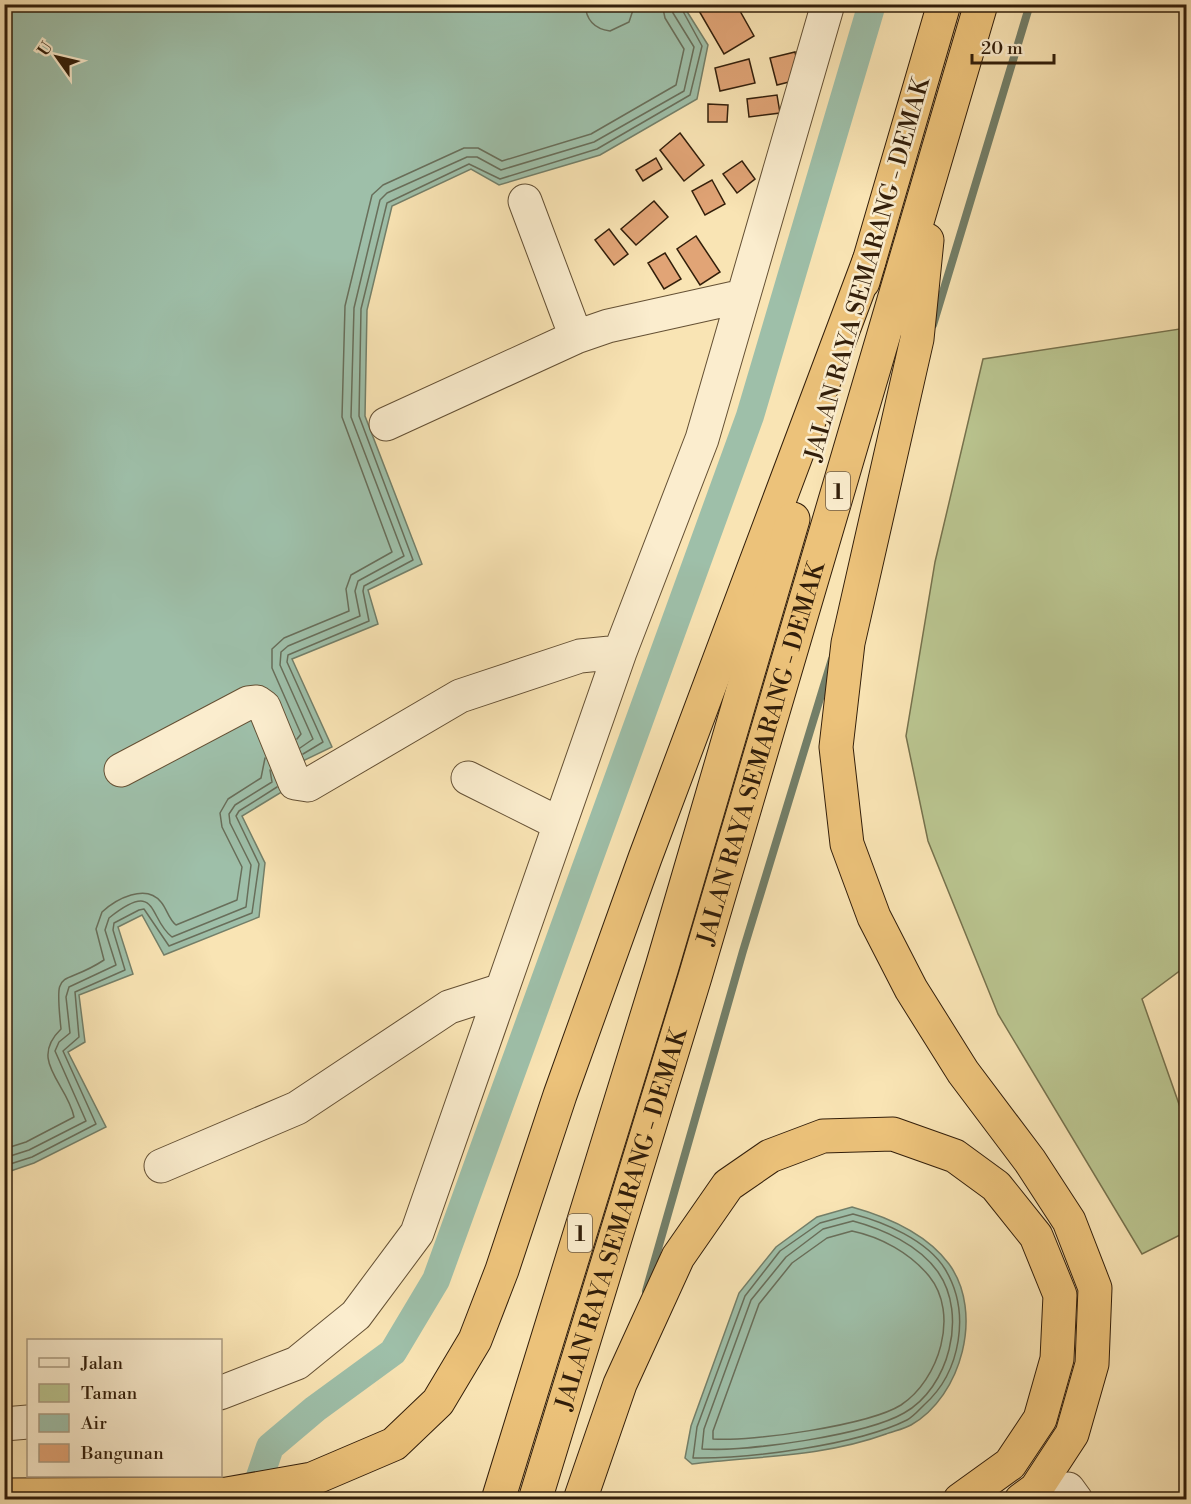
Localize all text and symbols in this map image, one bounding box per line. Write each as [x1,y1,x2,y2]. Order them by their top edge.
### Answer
north arrow [27,27,87,87]
scale bar [972,27,1054,65]
text: 20 m [981,37,1023,60]
text: U [34,38,57,60]
street label: JALAN RAYA SEMARANG - DEMAK [799,73,938,465]
road number: 1 [826,472,850,510]
street label: JALAN RAYA SEMARANG - DEMAK [691,557,833,950]
street label: JALAN RAYA SEMARANG - DEMAK [549,1023,695,1415]
road number: 1 [568,1214,592,1252]
legend [27,1339,222,1477]
text: Jalan [80,1352,123,1375]
text: Taman [81,1382,138,1405]
text: Air [80,1412,107,1435]
text: Bangunan [80,1442,164,1465]

